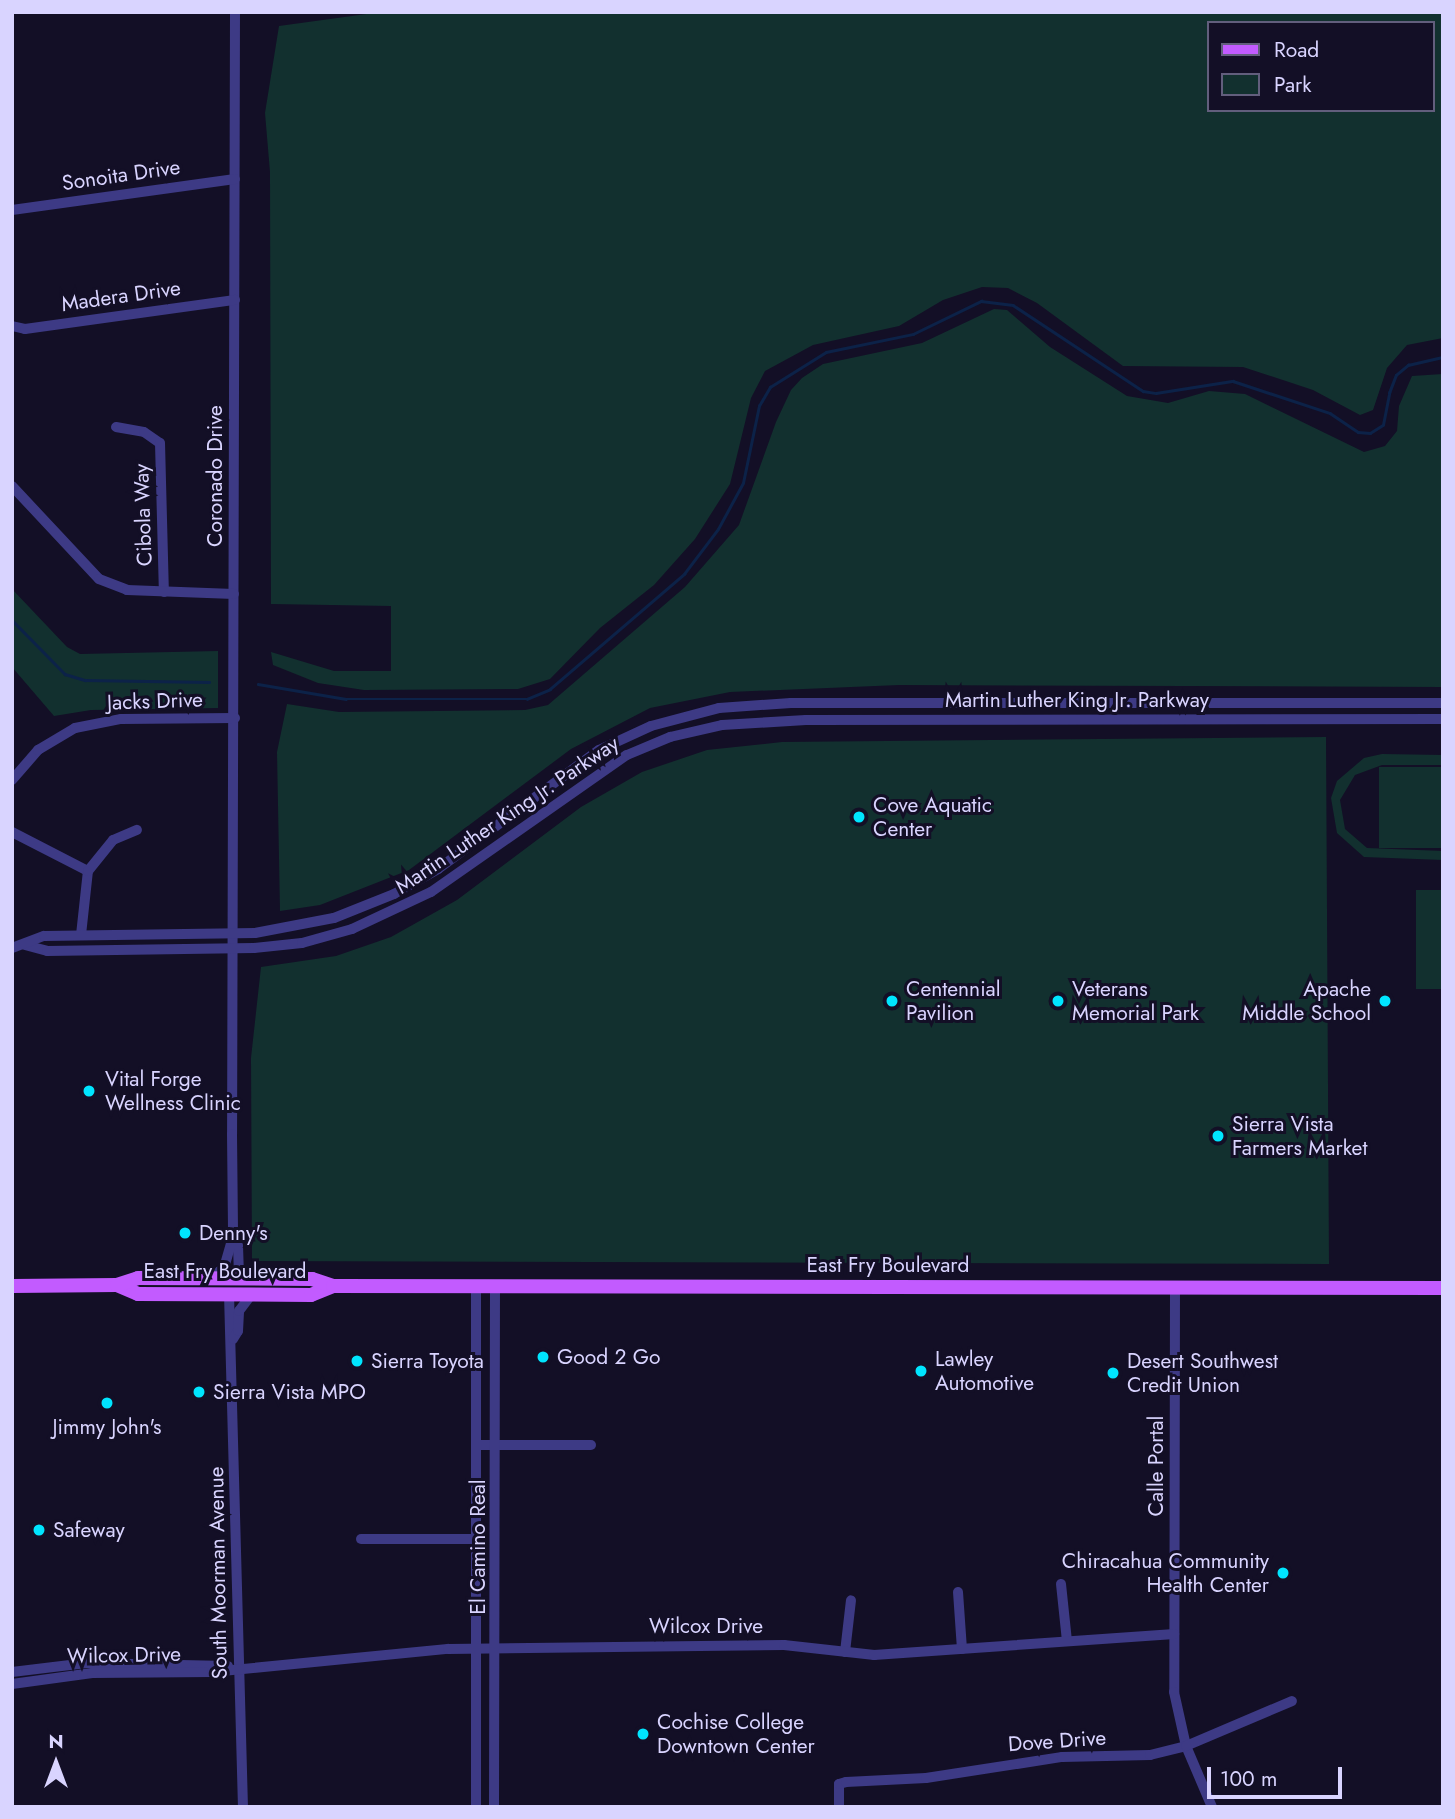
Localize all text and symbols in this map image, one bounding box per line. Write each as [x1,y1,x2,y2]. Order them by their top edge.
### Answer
legend [1206,21,1434,112]
text: Road [1274,35,1319,65]
text: Park [1274,70,1311,100]
street label: Sonoita Drive [60,154,182,196]
street label: Madera Drive [60,275,182,317]
street label: Coronado Drive [202,405,228,547]
street label: Cibola Way [129,463,157,567]
street label: Jacks Drive [107,687,203,715]
street label: Martin Luther King Jr. Parkway [945,687,1209,713]
street label: Martin Luther King Jr. Parkway [391,731,623,899]
place label: Cove Aquatic Center [873,792,992,842]
marker: Cove Aquatic Center [851,809,867,825]
place label: Centennial Pavilion [906,976,1001,1026]
place label: Veterans Memorial Park [1072,976,1199,1026]
place label: Apache Middle School [1242,976,1371,1026]
marker: Centennial Pavilion [884,993,900,1009]
marker: Veterans Memorial Park [1050,993,1066,1009]
marker: Apache Middle School [1377,993,1393,1009]
place label: Vital Forge Wellness Clinic [105,1066,241,1116]
marker: Vital Forge Wellness Clinic [79,1081,99,1101]
place label: Sierra Vista Farmers Market [1232,1111,1367,1161]
marker: Sierra Vista Farmers Market [1210,1128,1226,1144]
place label: Denny's [199,1220,268,1246]
marker: Denny's [177,1225,193,1241]
street label: East Fry Boulevard [807,1252,969,1278]
street label: East Fry Boulevard [144,1258,306,1284]
place label: Good 2 Go [557,1344,660,1370]
place label: Lawley Automotive [935,1346,1034,1396]
place label: Sierra Toyota [371,1348,484,1374]
place label: Desert Southwest Credit Union [1127,1348,1278,1398]
marker: Good 2 Go [535,1349,551,1365]
marker: Sierra Toyota [349,1353,365,1369]
marker: Lawley Automotive [913,1363,929,1379]
marker: Desert Southwest Credit Union [1105,1365,1121,1381]
place label: Sierra Vista MPO [213,1379,366,1405]
marker: Sierra Vista MPO [191,1384,207,1400]
marker: Jimmy John's [99,1395,115,1411]
place label: Jimmy John's [53,1414,161,1440]
street label: Calle Portal [1143,1416,1169,1516]
street label: South Moorman Avenue [204,1466,232,1680]
street label: El Camino Real [465,1479,491,1615]
place label: Safeway [53,1517,125,1543]
marker: Safeway [31,1522,47,1538]
place label: Chiracahua Community Health Center [1062,1548,1269,1598]
marker: Chiracahua Community Health Center [1275,1565,1291,1581]
street label: Wilcox Drive [649,1613,763,1639]
street label: Wilcox Drive [67,1641,181,1669]
place label: Cochise College Downtown Center [657,1709,815,1759]
street label: Dove Drive [1007,1725,1107,1757]
marker: Cochise College Downtown Center [635,1726,651,1742]
north arrow [21,1728,91,1798]
text: N [48,1728,64,1755]
scale bar [1210,1752,1345,1796]
text: 100 m [1220,1764,1277,1794]

